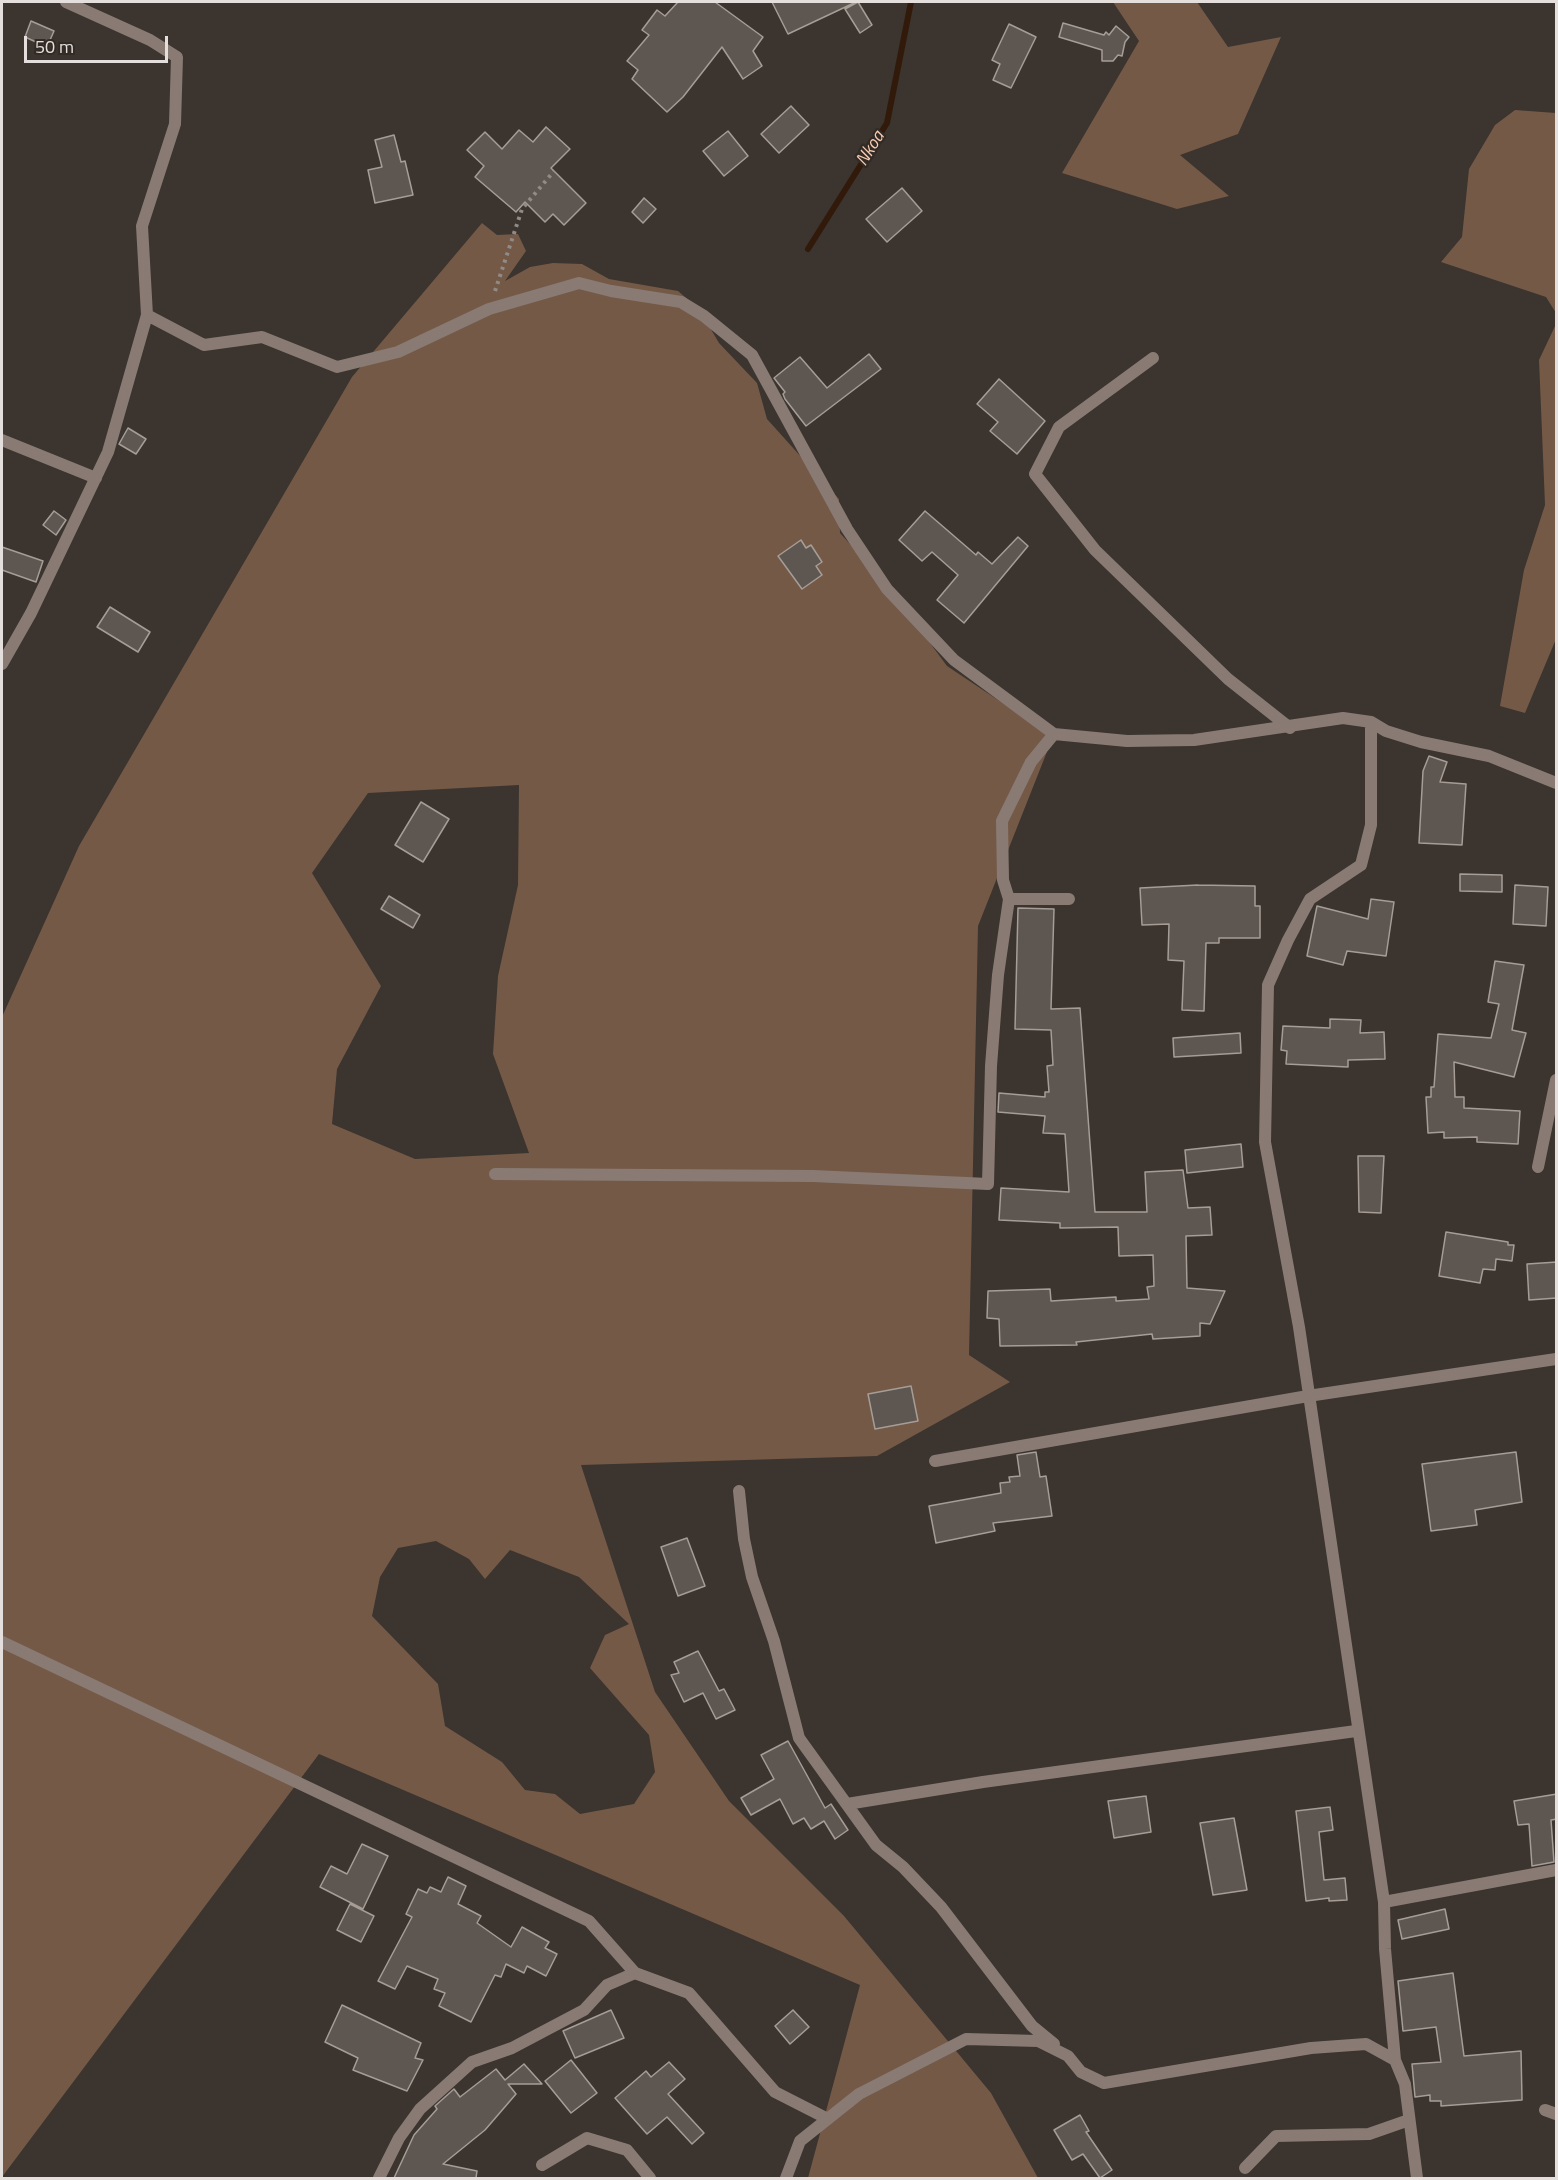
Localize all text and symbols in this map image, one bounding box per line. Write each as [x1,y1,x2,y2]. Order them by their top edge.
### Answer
scale bar [27,24,171,62]
text: 50 m [35,33,74,60]
water label: Nkoa [852,128,890,170]

